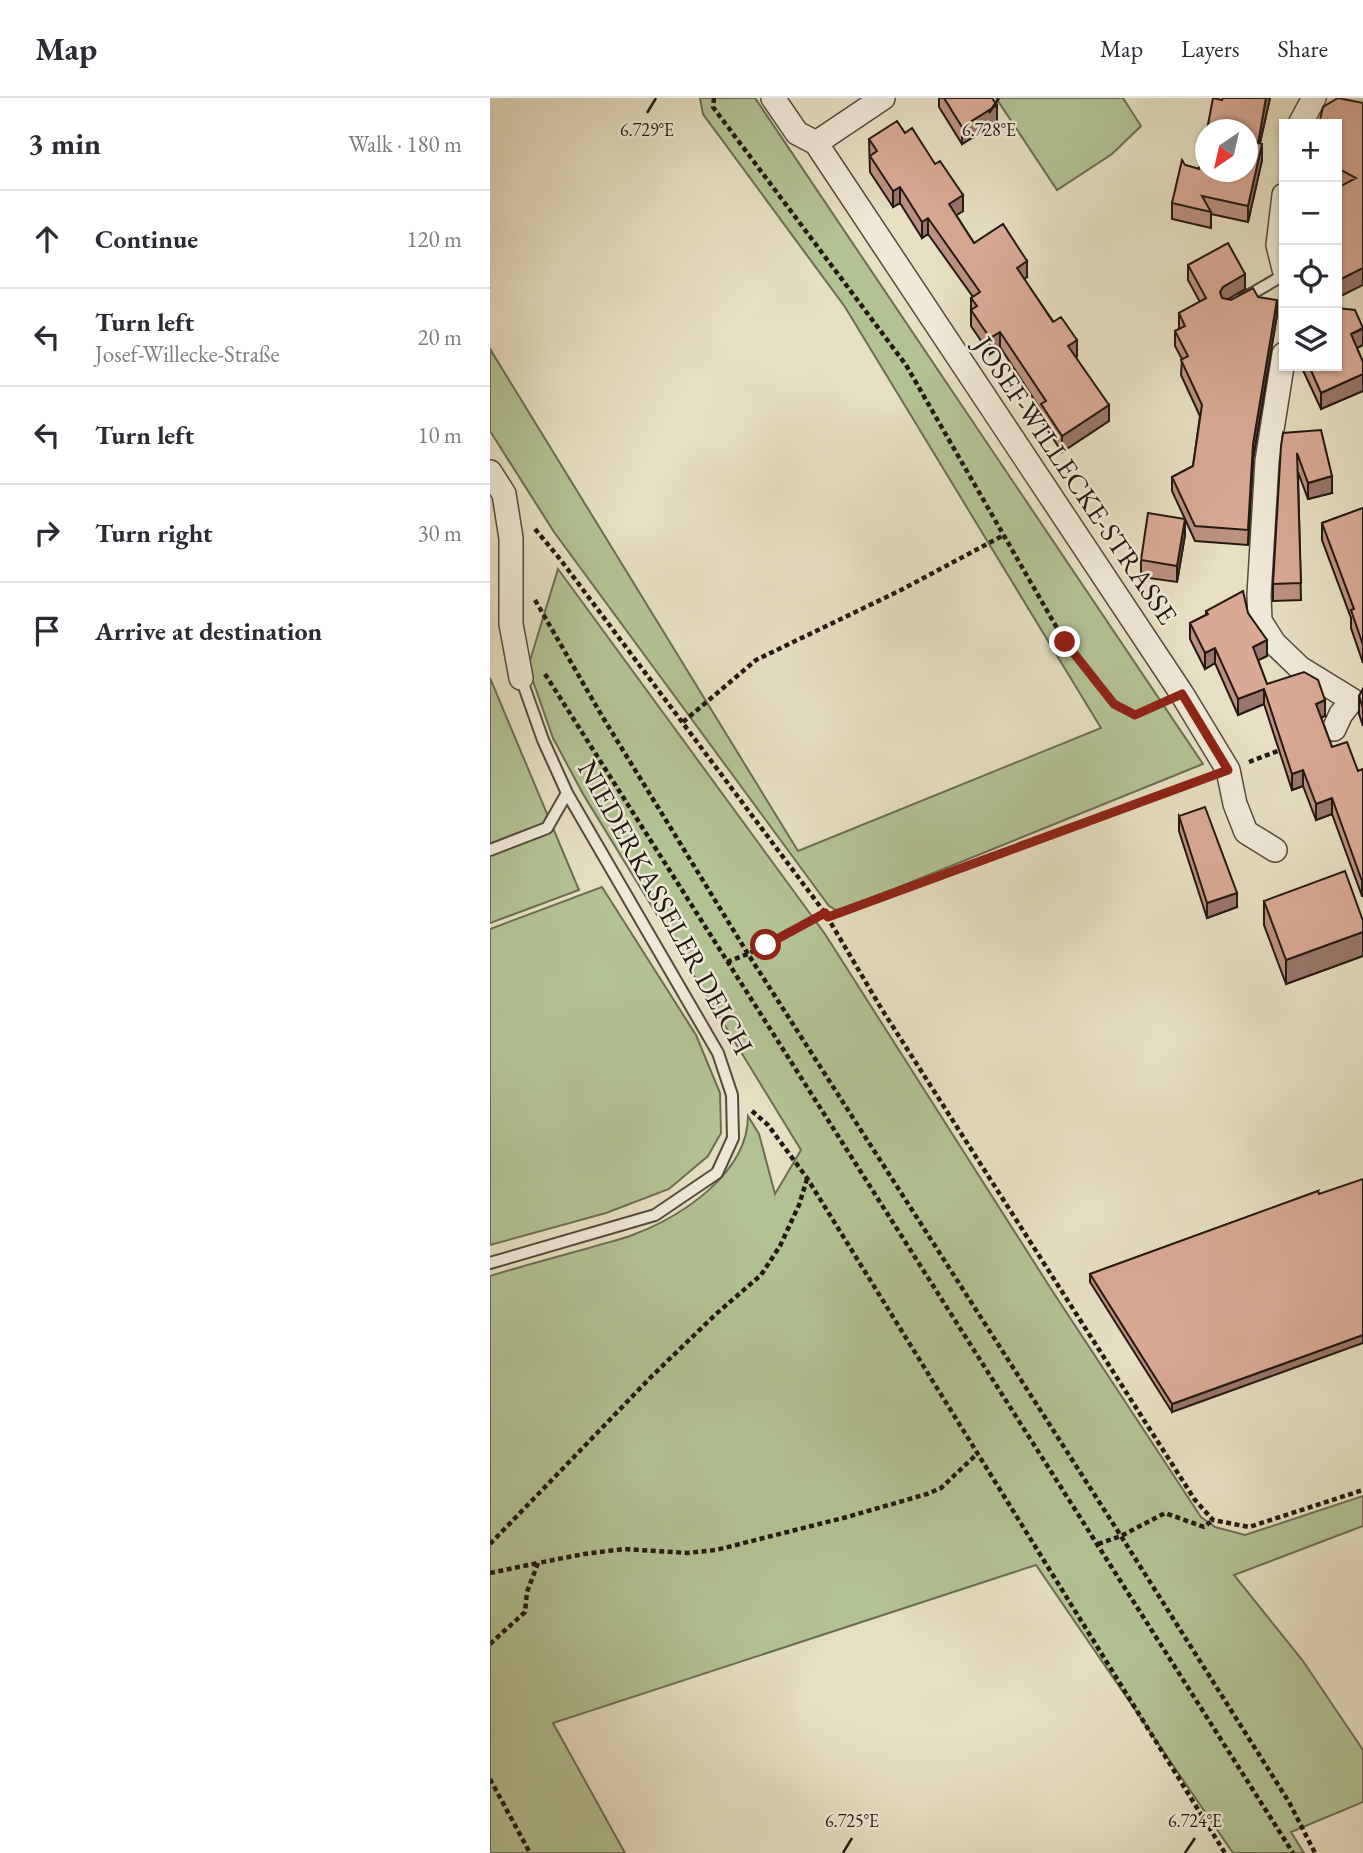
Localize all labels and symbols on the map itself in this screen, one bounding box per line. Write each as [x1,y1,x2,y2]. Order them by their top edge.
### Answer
text: 6.729°E [620,118,674,141]
text: 6.728°E [962,118,1016,141]
north arrow [1195,119,1258,182]
street label: JOSEF-WILLECKE-STRASSE [965,327,1186,631]
route end [1049,626,1080,657]
street label: NIEDERKASSELER DEICH [570,753,762,1061]
route start [750,929,781,960]
text: 6.725°E [825,1809,879,1832]
text: 6.724°E [1168,1809,1222,1832]

